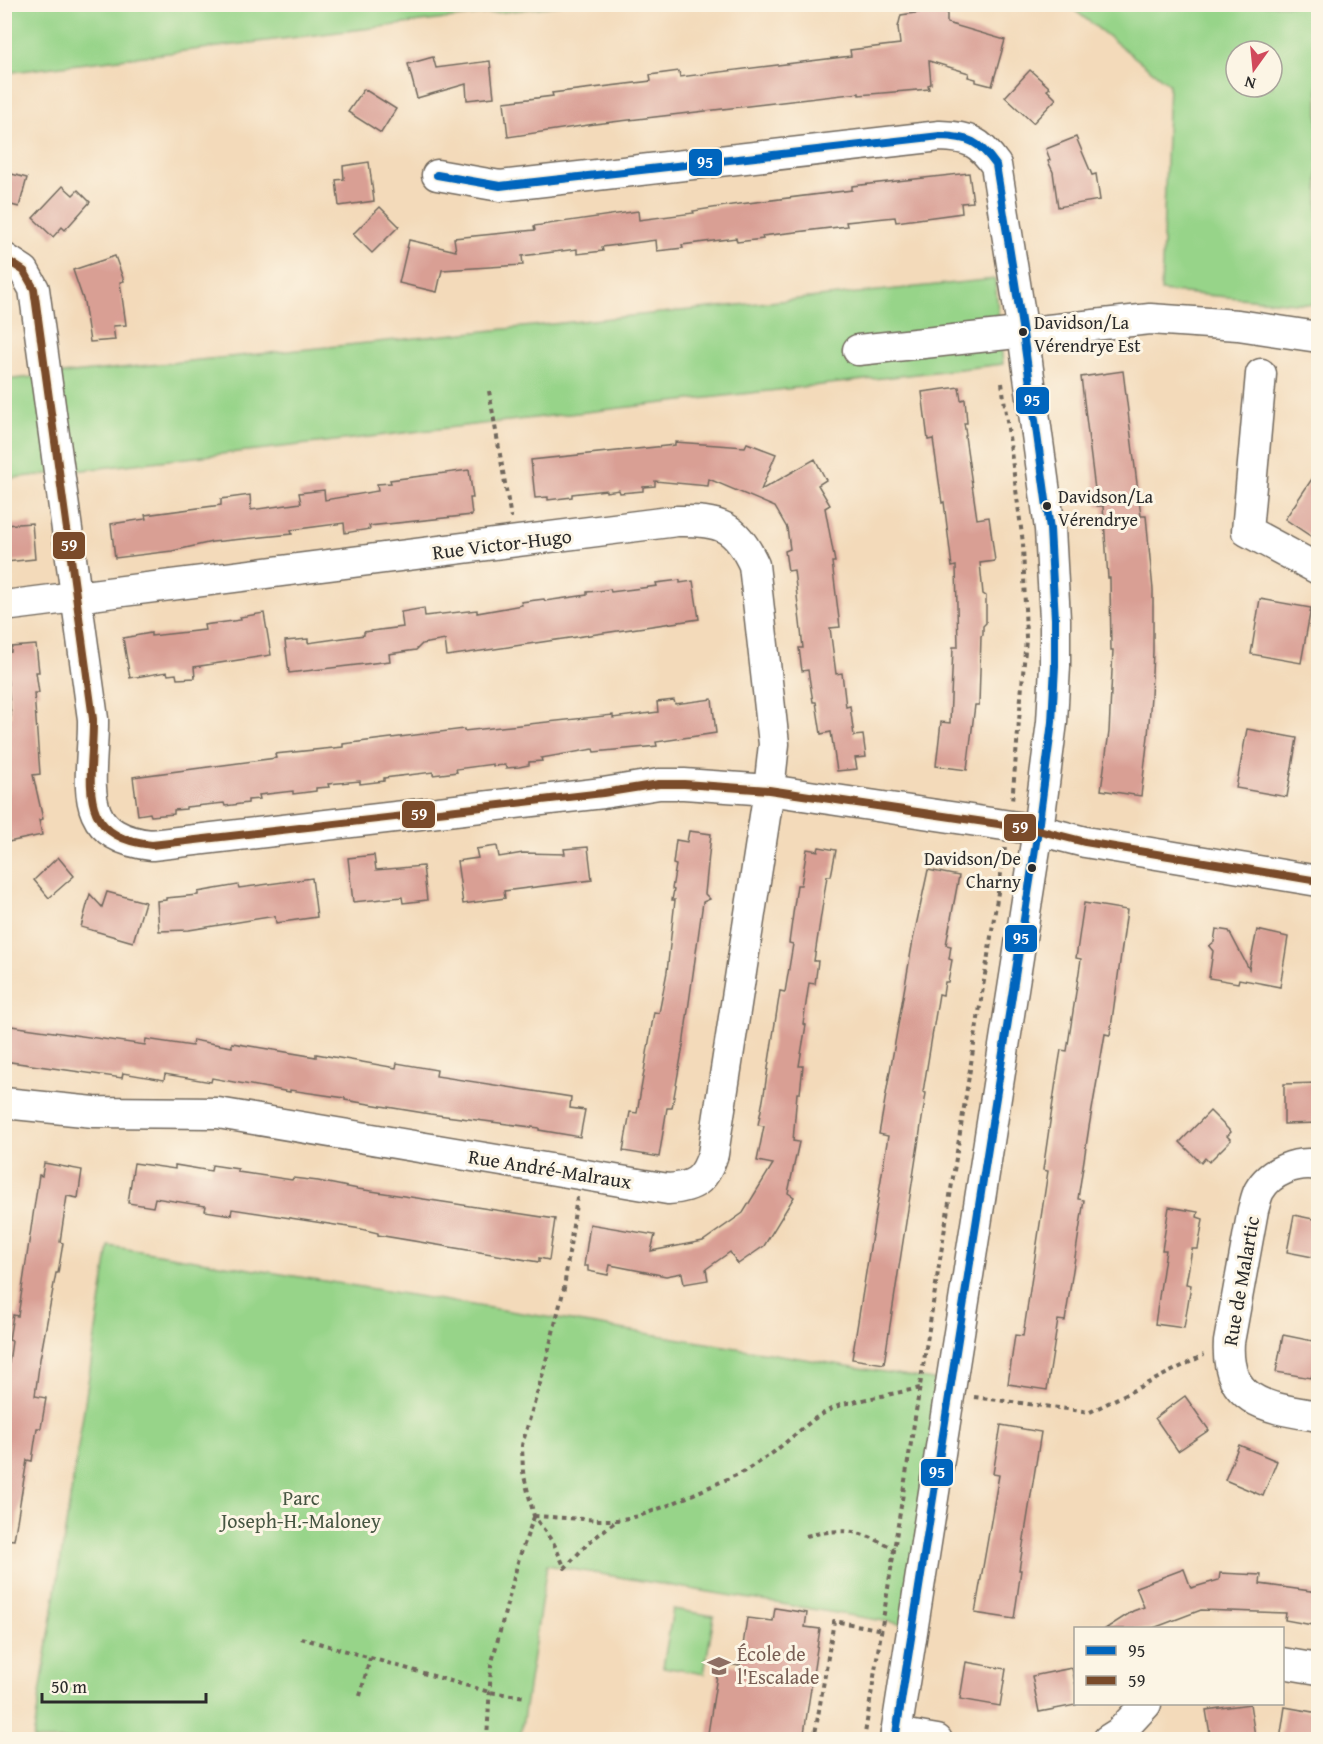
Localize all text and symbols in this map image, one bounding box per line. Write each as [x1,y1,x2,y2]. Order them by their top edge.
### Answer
north arrow [1224,39,1284,99]
text: N [1242,70,1258,96]
line badge: 95 [688,148,723,177]
text: 95 [697,150,713,174]
place label: Davidson/La Vérendrye Est [1034,309,1141,359]
marker: Davidson/La Vérendrye Est [1017,326,1029,338]
line badge: 95 [1015,386,1050,415]
text: 95 [1024,388,1040,412]
place label: Davidson/La Vérendrye [1058,483,1153,533]
marker: Davidson/La Vérendrye [1041,500,1053,512]
street label: Rue Victor-Hugo [431,521,573,566]
line badge: 59 [52,531,86,560]
text: 59 [61,533,77,557]
line badge: 59 [401,800,436,829]
text: 59 [411,802,427,826]
line badge: 59 [1003,813,1037,842]
text: 59 [1012,815,1028,839]
place label: Davidson/De Charny [924,845,1021,895]
marker: Davidson/De Charny [1026,862,1038,874]
line badge: 95 [1004,924,1038,953]
text: 95 [1013,926,1029,950]
street label: Rue André-Malraux [467,1141,634,1196]
street label: Rue de Malartic [1215,1214,1266,1348]
line badge: 95 [920,1458,954,1487]
text: 95 [929,1460,945,1484]
park label: Parc Joseph-H.-Maloney [218,1483,381,1535]
legend [1074,1627,1284,1705]
text: 95 [1128,1637,1145,1664]
place label: École de l'Escalade [737,1639,819,1691]
school or university icon: École de l'Escalade [706,1653,732,1679]
scale bar [42,1666,206,1704]
text: 59 [1128,1667,1145,1694]
text: 50 m [51,1673,87,1700]

